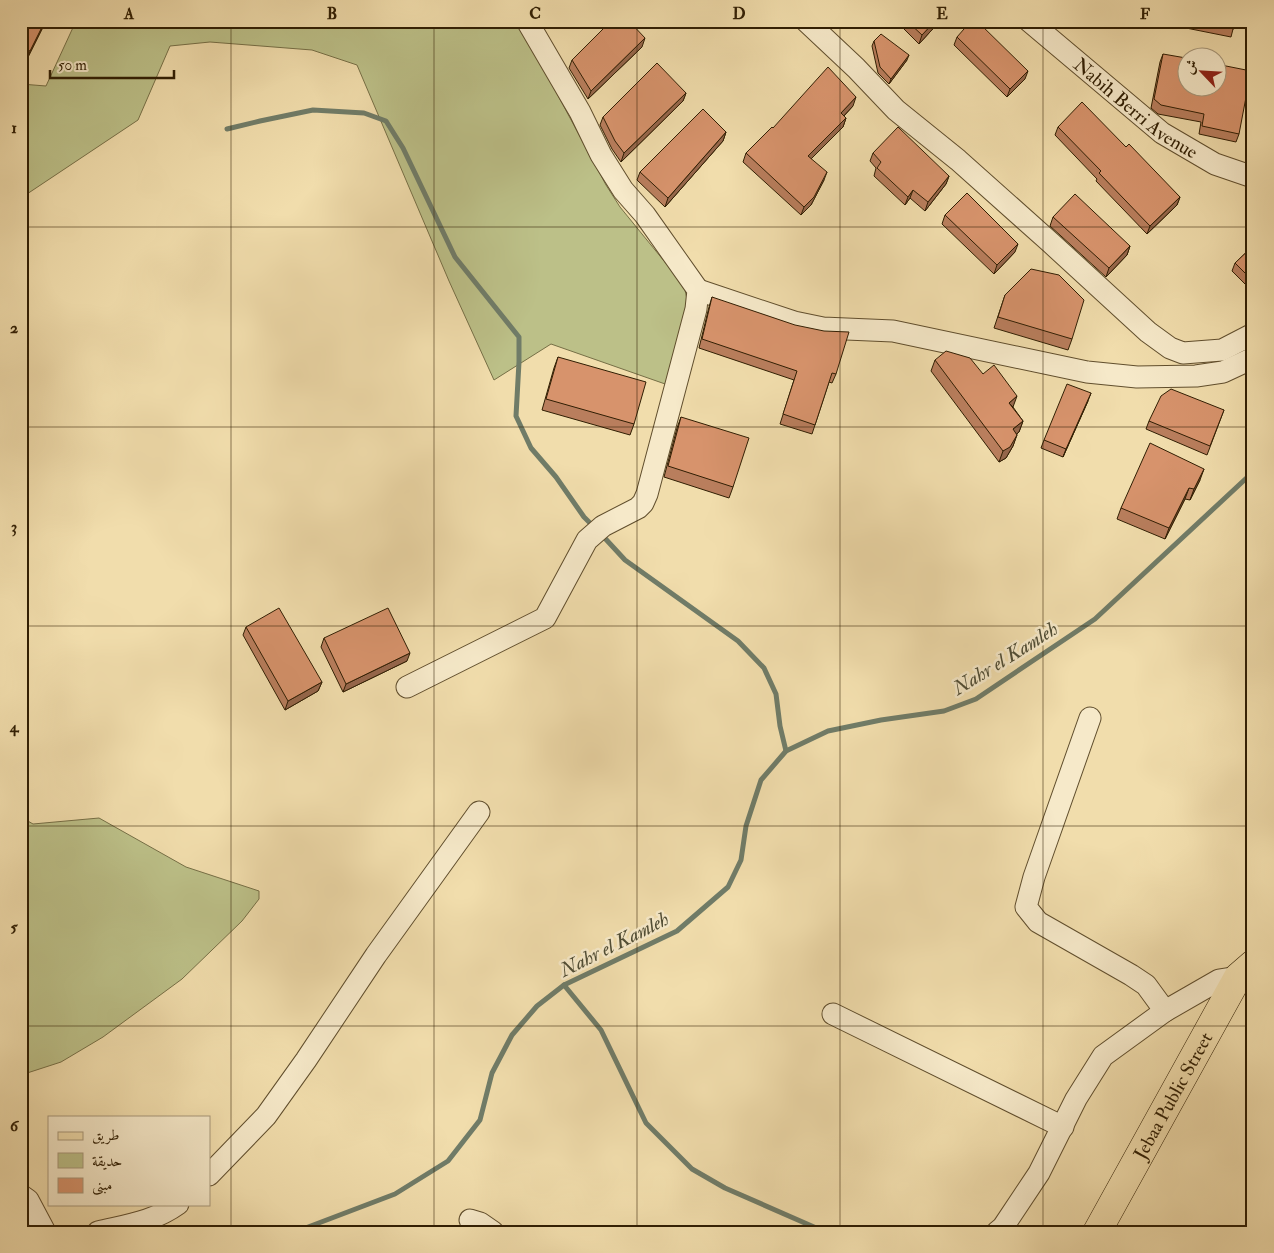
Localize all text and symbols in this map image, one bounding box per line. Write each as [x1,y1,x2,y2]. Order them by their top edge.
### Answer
text: A [123,4,135,24]
text: B [327,4,337,24]
text: C [529,4,541,24]
text: D [732,4,746,24]
text: E [936,4,948,24]
text: F [1140,4,1150,24]
scale bar [50,48,174,80]
north arrow [1176,48,1226,98]
street label: Nabih Berri Avenue [1068,53,1202,164]
text: 50 m [58,56,87,75]
text: ش [1180,57,1201,77]
text: 1 [11,118,17,138]
text: 2 [10,318,18,338]
text: 3 [11,517,17,537]
water label: Nahr el Kamleh [947,616,1063,701]
text: 4 [9,717,20,737]
water label: Nahr el Kamleh [554,906,673,983]
text: 5 [10,917,18,937]
street label: Jebaa Public Street [1128,1028,1218,1165]
text: 6 [10,1116,20,1136]
legend [48,1116,210,1206]
text: طريق [92,1126,119,1145]
text: حديقة [92,1152,122,1171]
text: مبنى [92,1176,112,1196]

